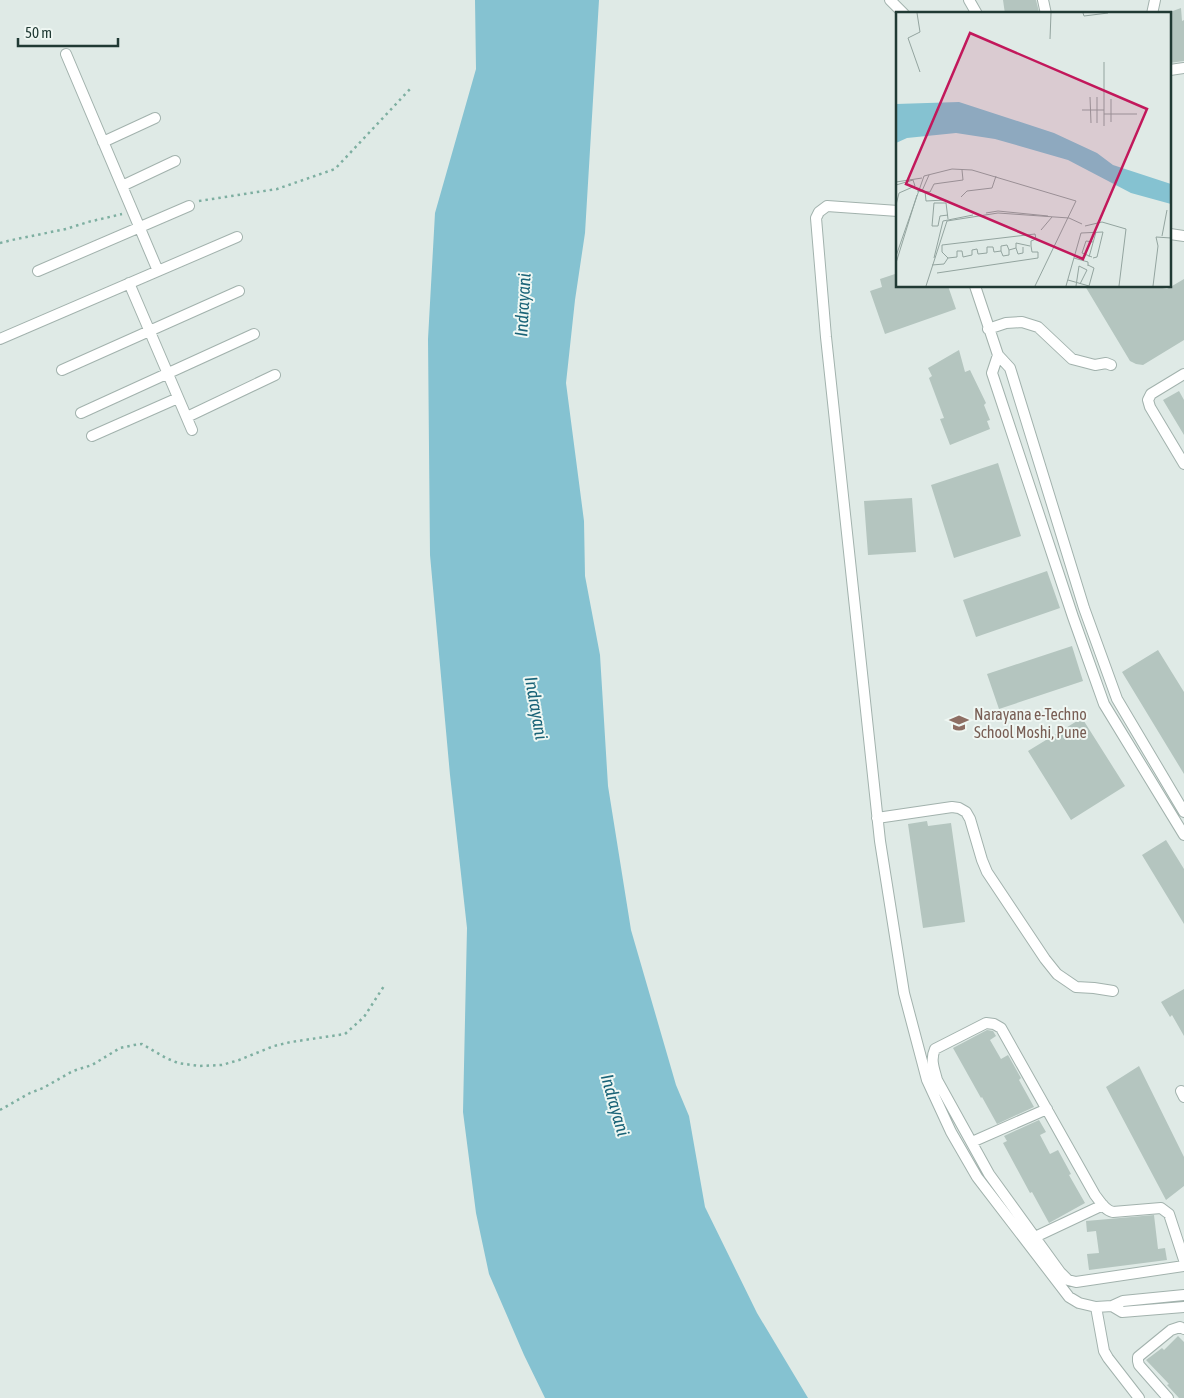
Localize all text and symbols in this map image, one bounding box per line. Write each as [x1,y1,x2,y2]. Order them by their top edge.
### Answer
inset map [896,12,1172,288]
scale bar [18,15,118,47]
text: 50 m [25,24,52,41]
water label: Indrayani [510,273,535,337]
water label: Indrayani [521,675,552,741]
place label: Narayana e-Techno School Moshi, Pune [974,705,1087,741]
school or university icon: Narayana e-Techno School Moshi, Pune [948,712,970,734]
water label: Indrayani [597,1071,634,1138]

